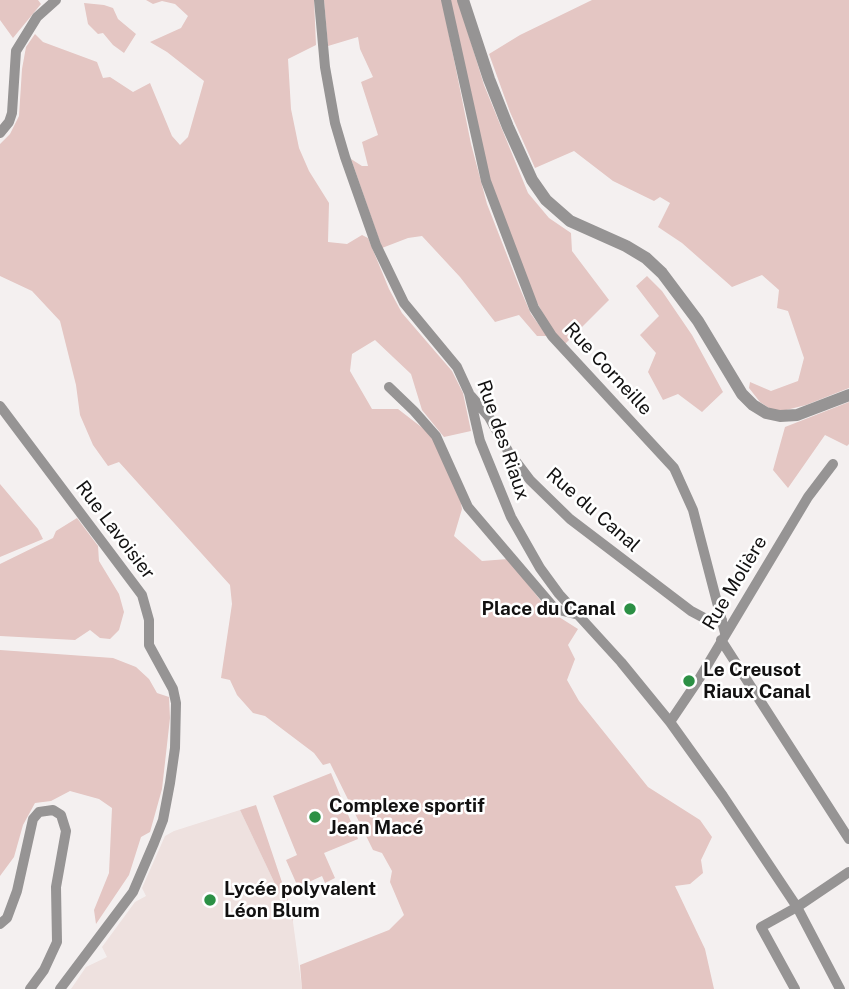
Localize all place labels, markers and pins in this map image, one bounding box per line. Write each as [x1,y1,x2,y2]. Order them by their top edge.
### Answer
place label: Place du Canal [482,598,616,620]
marker: Place du Canal [622,601,638,617]
place label: Le Creusot Riaux Canal [703,659,811,703]
marker: Le Creusot Riaux Canal [681,673,697,689]
place label: Complexe sportif Jean Macé [329,795,485,839]
marker: Complexe sportif Jean Macé [307,809,323,825]
place label: Lycée polyvalent Léon Blum [224,878,376,922]
marker: Lycée polyvalent Léon Blum [202,892,218,908]

